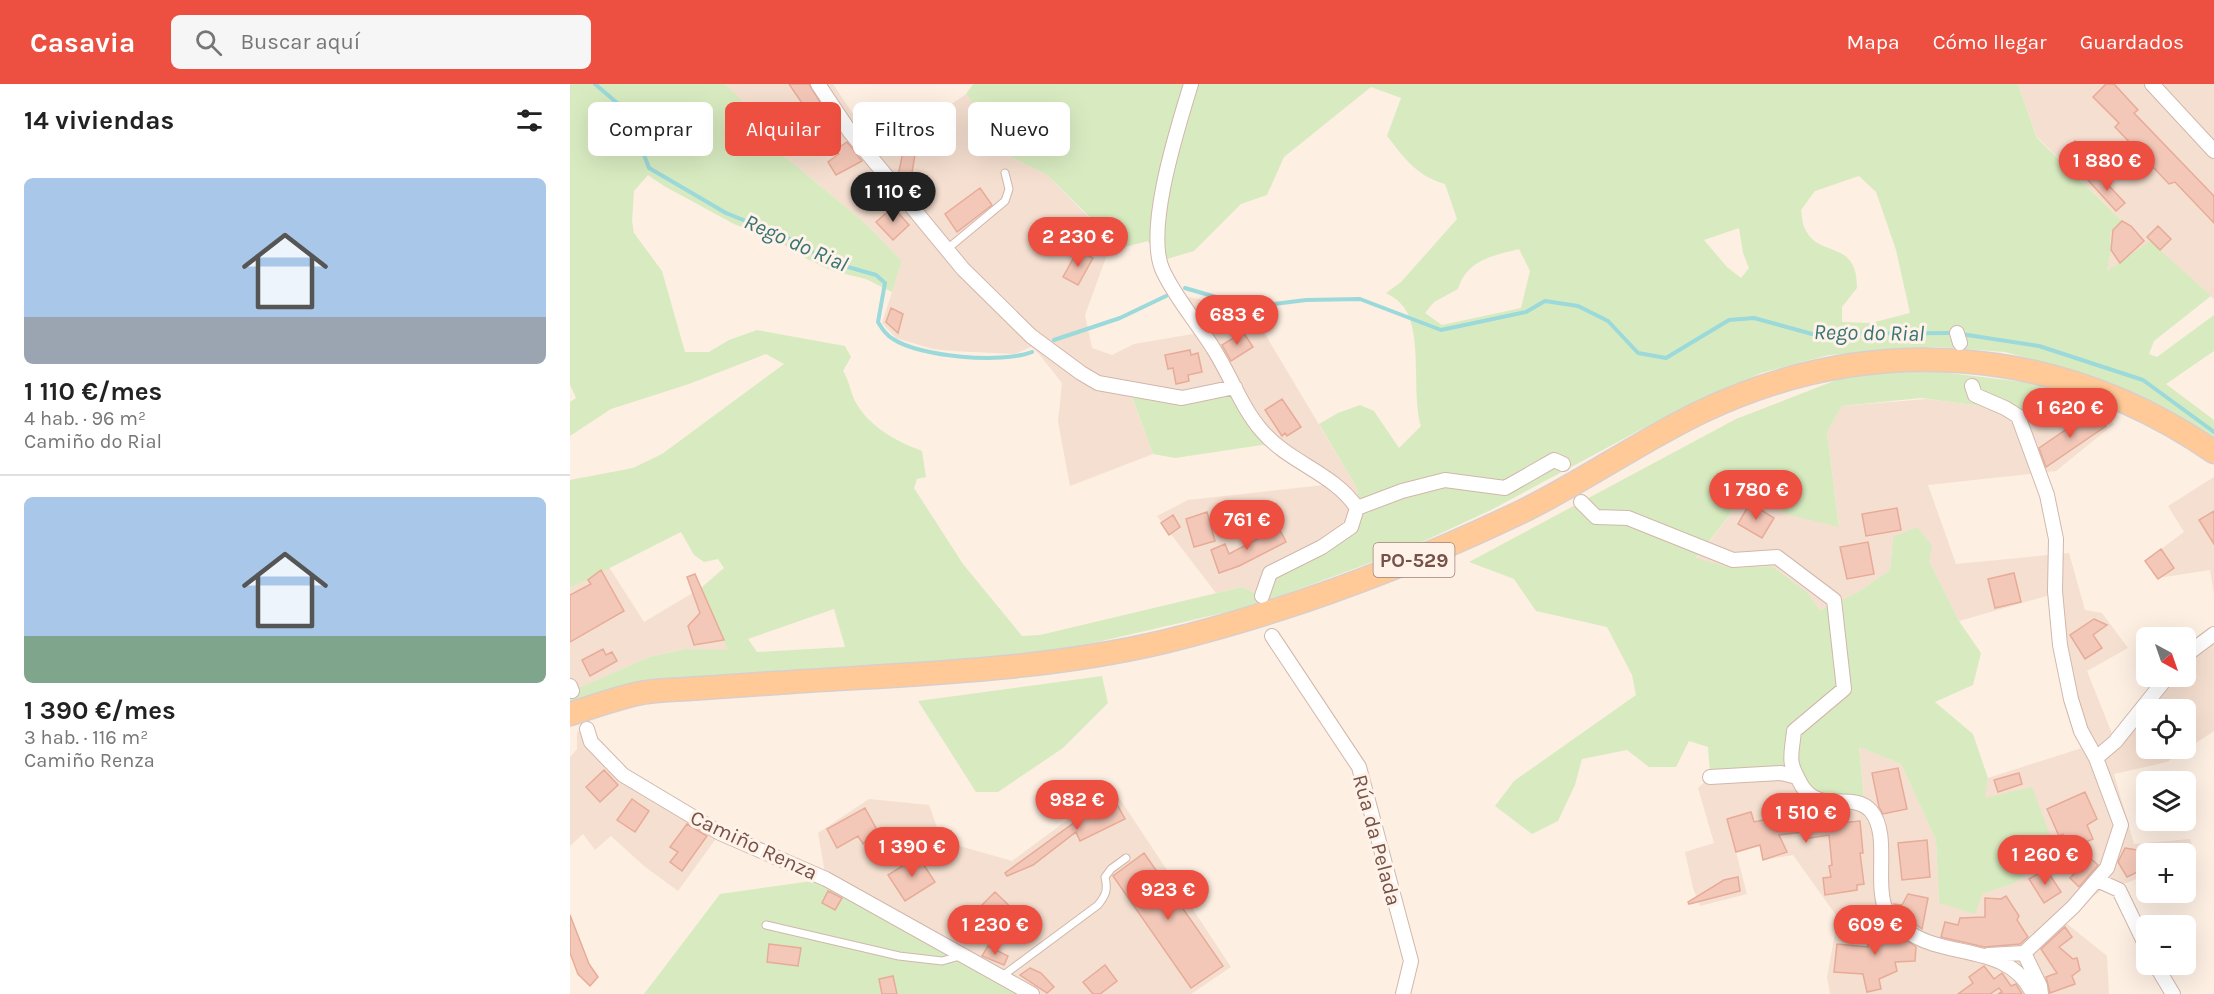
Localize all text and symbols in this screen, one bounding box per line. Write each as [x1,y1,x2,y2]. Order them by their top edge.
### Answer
search box [171,15,591,69]
text: Casavia [30,26,135,59]
icon: search [192,26,225,59]
text: Buscar aquí [240,29,360,55]
text: Mapa [1846,30,1900,54]
text: Cómo llegar [1933,30,2047,54]
text: Guardados [2080,30,2184,54]
chip: Comprar [588,102,713,156]
chip: Alquilar [725,102,841,156]
chip: Filtros [853,102,956,156]
chip: Nuevo [968,102,1070,156]
icon: filters [513,104,546,137]
text: 14 viviendas [24,105,174,136]
pin: 1 880 € [2052,141,2162,192]
text: 1 880 € [2073,149,2141,172]
pin: 1 110 € [838,172,948,223]
text: 1 110 € [865,180,921,203]
water label: Rego do Rial [740,209,852,277]
icon: home [231,217,339,325]
pin: 2 230 € [1023,217,1133,268]
text: 2 230 € [1042,225,1114,248]
pin: 683 € [1195,295,1279,346]
text: 683 € [1209,303,1265,326]
water label: Rego do Rial [1813,319,1925,347]
text: 1 110 €/mes [24,376,162,407]
pin: 1 620 € [2015,388,2125,439]
text: 1 620 € [2037,396,2103,419]
text: 4 hab. · 96 m² [24,407,146,430]
text: Camiño do Rial [24,430,162,453]
pin: 1 780 € [1701,470,1811,521]
text: 1 780 € [1723,478,1789,501]
pin: 761 € [1205,500,1289,551]
text: 761 € [1224,508,1270,531]
icon: home [231,536,339,644]
road number: PO-529 [1374,543,1454,577]
north arrow [2136,627,2196,687]
map controls [2136,627,2196,975]
text: 1 390 €/mes [24,695,176,726]
button: locate [2136,699,2196,759]
text: 3 hab. · 116 m² [24,726,148,749]
text: Camiño Renza [24,749,155,772]
button: layers [2136,771,2196,831]
street label: Rúa da Pelada [1348,772,1406,908]
pin: 982 € [1035,780,1119,831]
text: 982 € [1050,788,1104,811]
pin: 1 510 € [1751,793,1861,844]
text: 1 510 € [1775,801,1837,824]
street label: Camiño Renza [687,805,821,885]
pin: 1 390 € [857,827,967,878]
text: 1 390 € [878,835,946,858]
pin: 1 260 € [1990,835,2100,886]
text: 1 260 € [2012,843,2078,866]
button: + [2136,843,2196,903]
pin: 923 € [1126,870,1210,921]
text: 923 € [1141,878,1195,901]
pin: 1 230 € [940,905,1050,956]
pin: 609 € [1833,905,1917,956]
text: 1 230 € [961,913,1029,936]
text: 609 € [1848,913,1902,936]
button: − [2136,915,2196,975]

